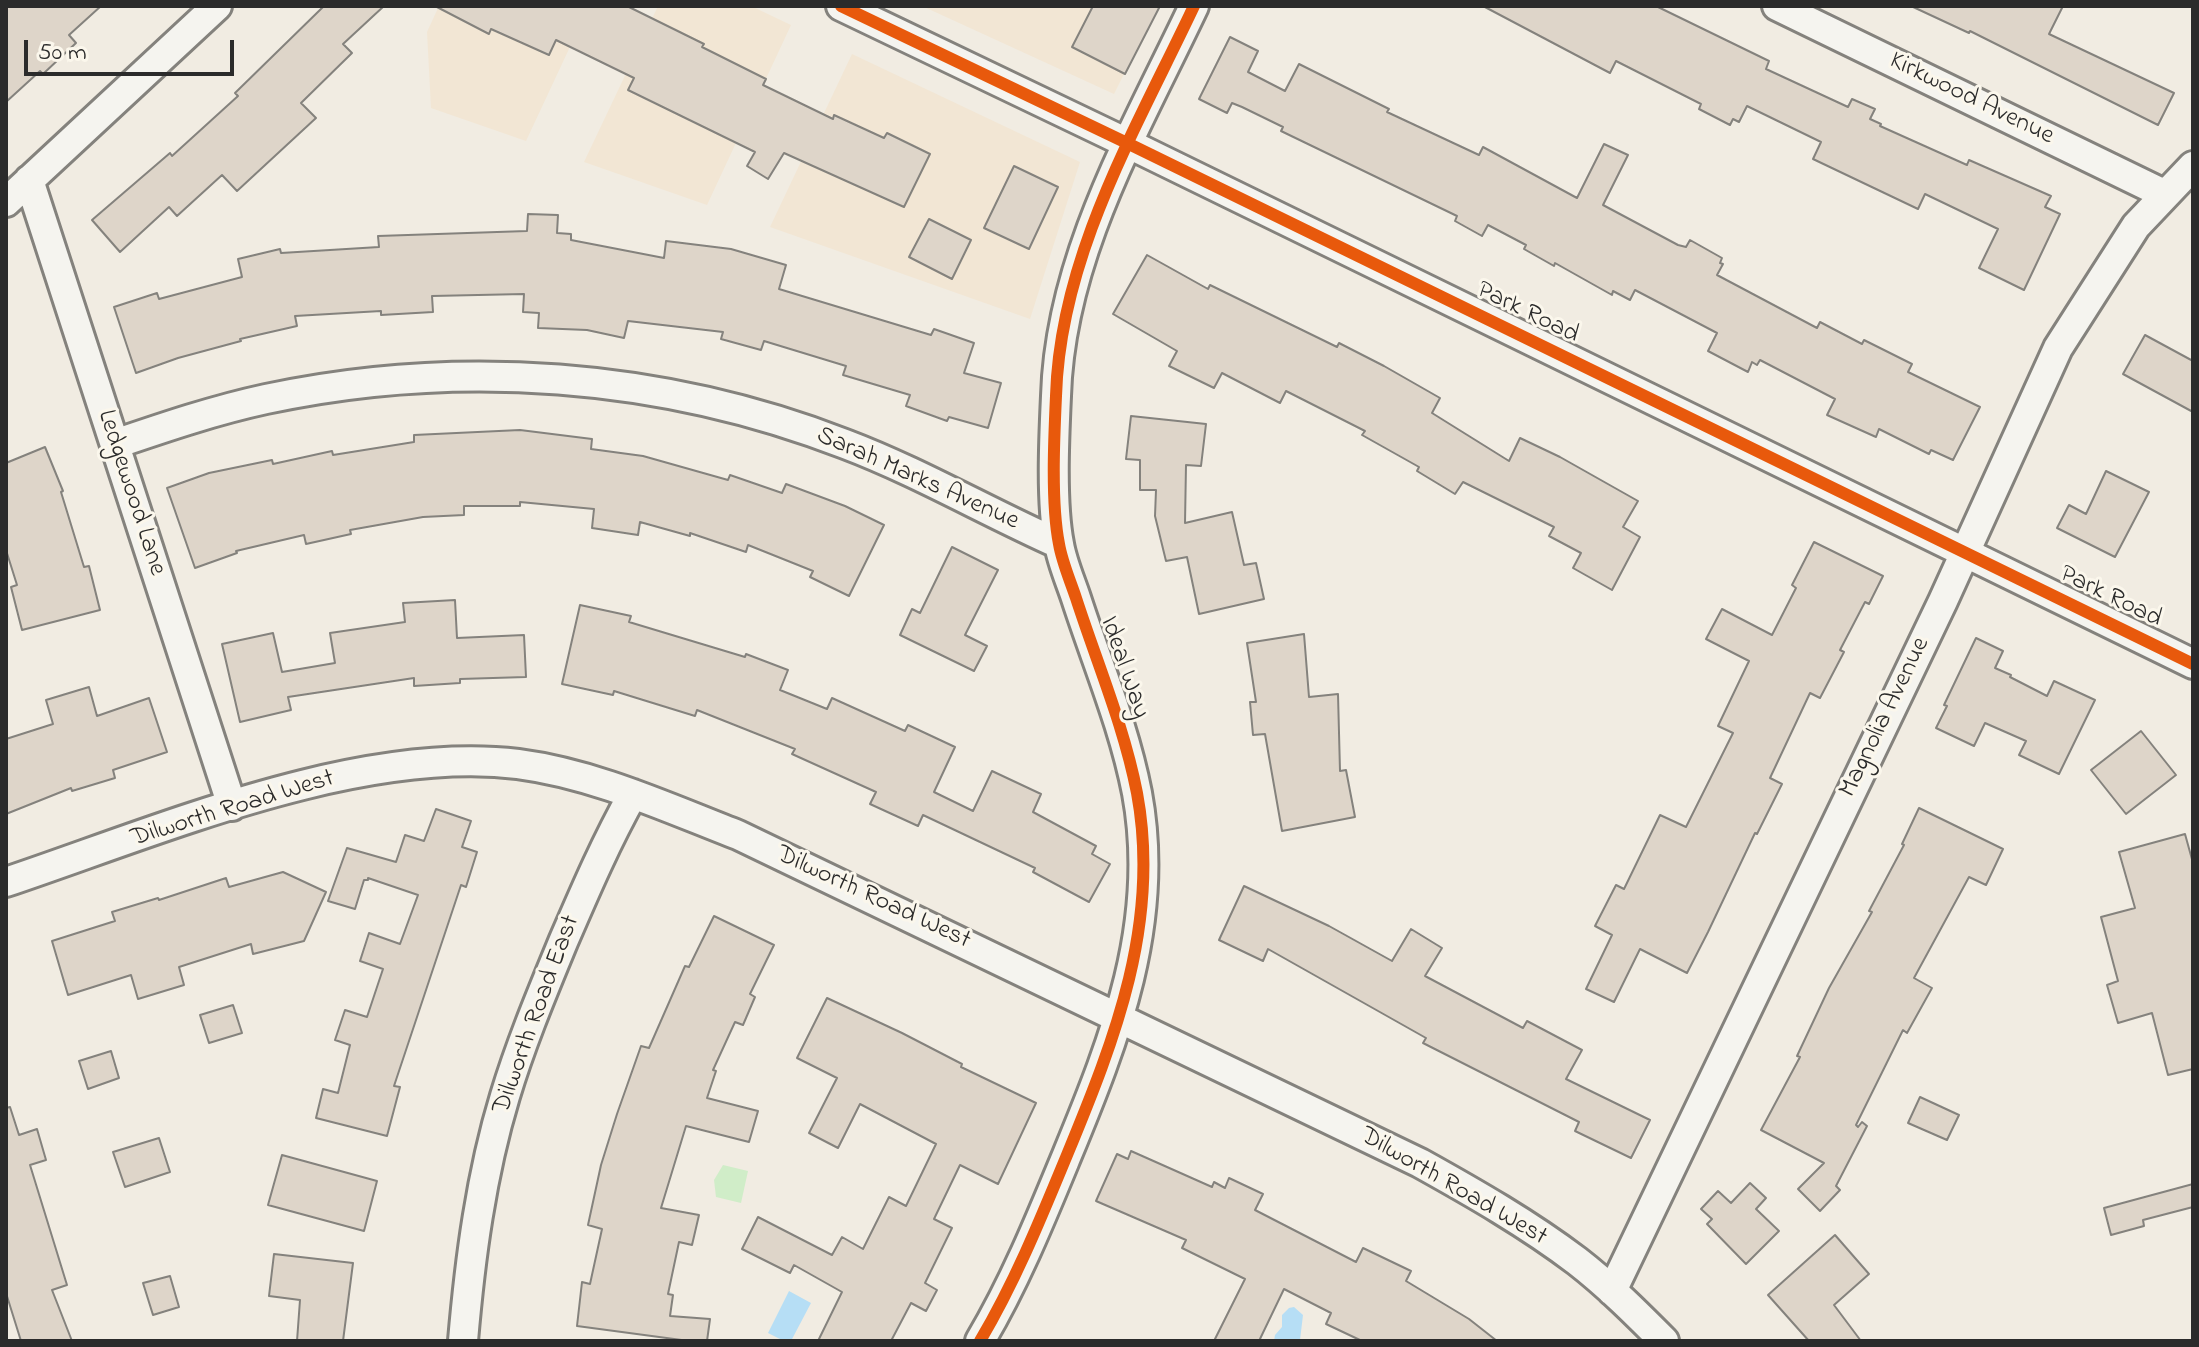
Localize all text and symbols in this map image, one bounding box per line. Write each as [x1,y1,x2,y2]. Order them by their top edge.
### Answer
scale bar [28,24,238,74]
text: 50 m [38,36,87,71]
street label: Kirkwood Avenue [1884,47,2058,153]
street label: Park Road [1471,276,1583,352]
street label: Ledgewood Lane [89,406,171,580]
street label: Sarah Marks Avenue [811,421,1023,539]
street label: Park Road [2054,560,2166,636]
street label: Ideal Way [1091,613,1155,723]
street label: Magnolia Avenue [1834,633,1938,803]
street label: Dilworth Road West [128,764,338,856]
street label: Dilworth Road West [771,840,975,958]
street label: Dilworth Road East [488,912,588,1118]
street label: Dilworth Road West [1354,1122,1552,1254]

